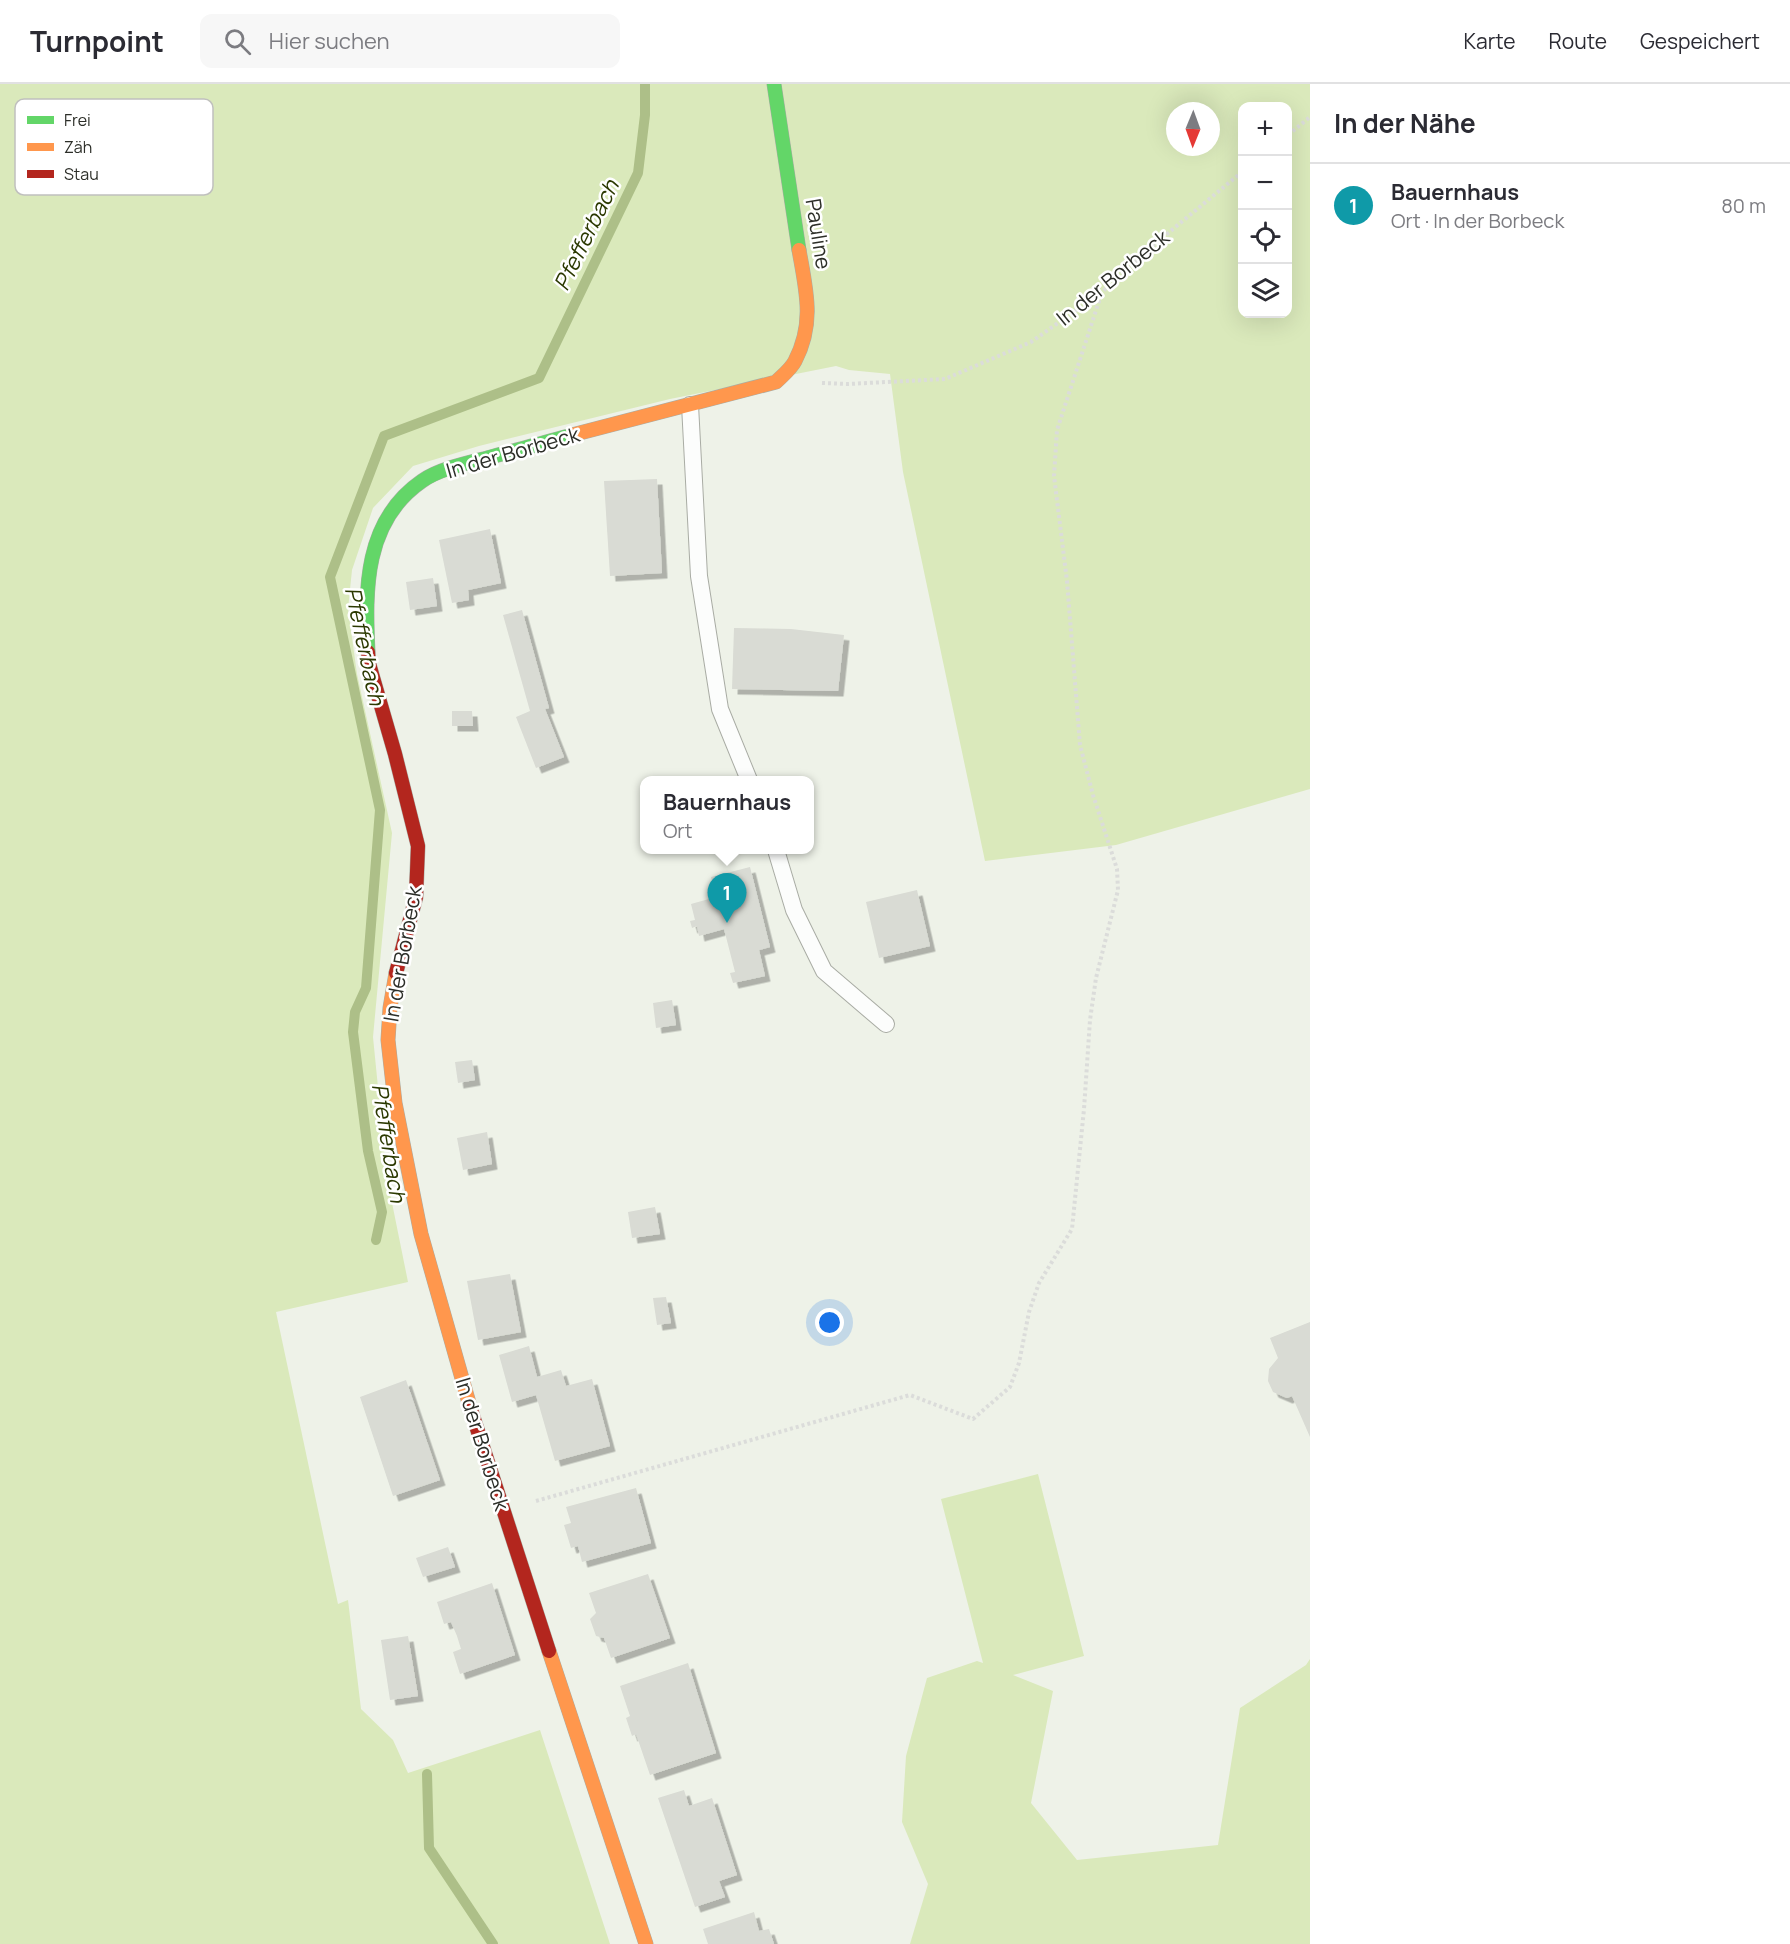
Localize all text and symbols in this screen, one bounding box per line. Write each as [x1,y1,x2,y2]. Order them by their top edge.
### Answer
search box [200,14,620,68]
text: Turnpoint [30,22,164,60]
icon: search [221,25,254,58]
text: Hier suchen [269,26,390,56]
text: Karte [1464,27,1516,55]
text: Route [1549,27,1607,55]
text: Gespeichert [1640,27,1760,55]
legend [15,99,213,195]
north arrow [1166,102,1220,156]
map controls [1238,102,1292,318]
button: + [1238,102,1292,156]
text: In der Nähe [1334,105,1476,141]
text: Frei [64,109,91,131]
text: Zäh [64,136,92,158]
button: − [1238,156,1292,210]
text: Stau [64,163,99,185]
water label: Pfefferbach [546,174,626,295]
text: Bauernhaus [1391,177,1519,207]
text: 1 [1349,192,1358,219]
text: 80 m [1721,192,1766,219]
street label: Pauline [800,197,838,271]
text: Ort · In der Borbeck [1391,207,1564,234]
button: locate [1238,210,1292,264]
street label: In der Borbeck [1050,223,1175,331]
button: layers [1238,264,1292,318]
street label: In der Borbeck [443,419,583,484]
water label: Pfefferbach [338,584,392,709]
popup [640,776,814,854]
text: Bauernhaus [663,787,791,817]
text: Ort [663,817,693,844]
pin: 1 [708,874,746,923]
street label: In der Borbeck [376,883,428,1024]
water label: Pfefferbach [365,1081,413,1205]
your location [815,1308,844,1337]
street label: In der Borbeck [449,1374,517,1514]

